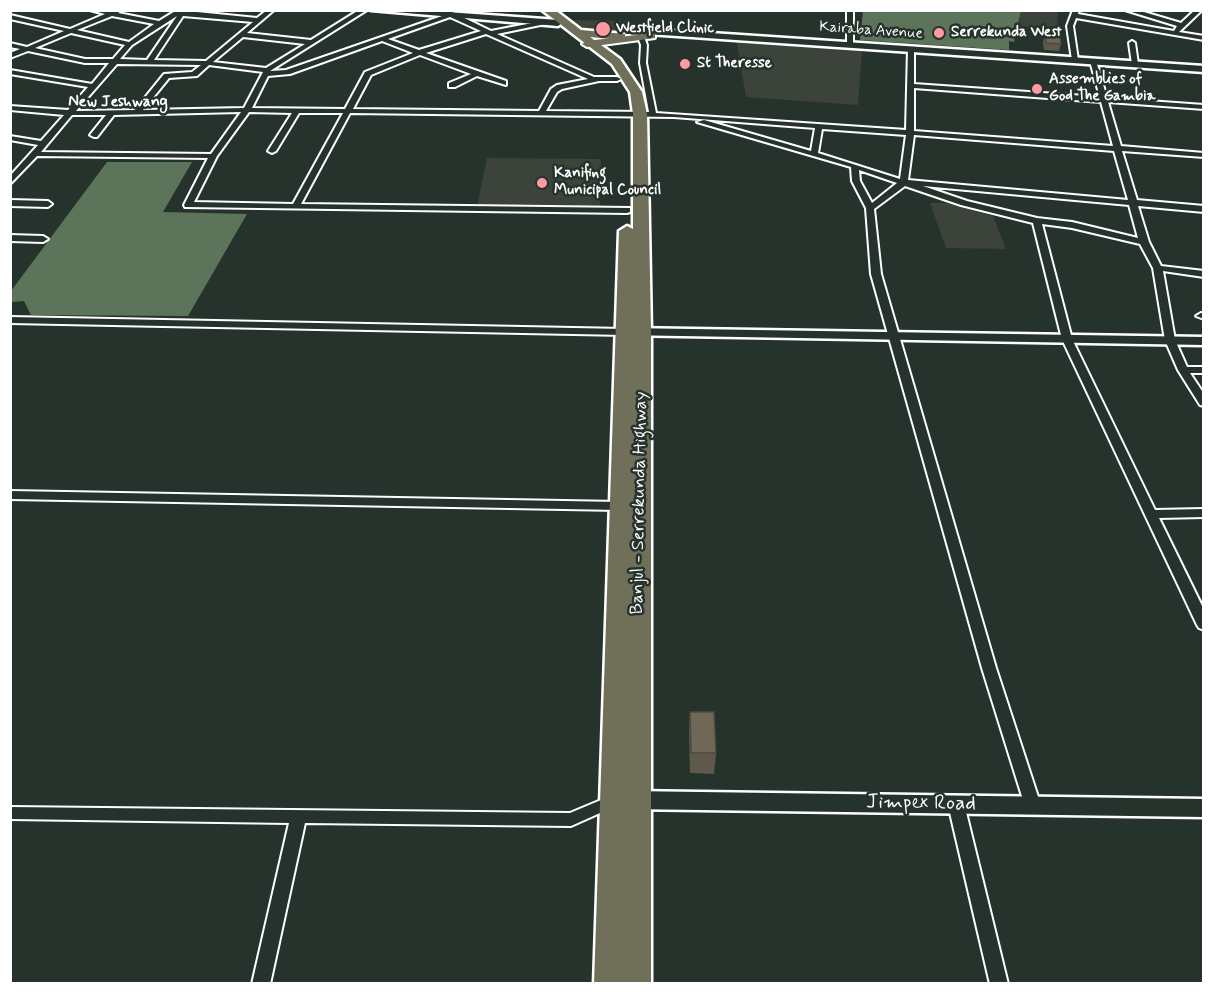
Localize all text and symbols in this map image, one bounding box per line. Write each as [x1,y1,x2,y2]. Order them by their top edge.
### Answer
street label: Kairaba Avenue [819,18,923,44]
marker: Westfield Clinic [594,20,612,38]
place label: Westfield Clinic [616,20,714,38]
place label: Serrekunda West [951,24,1062,42]
marker: Serrekunda West [932,26,946,40]
place label: St Theresse [697,55,772,73]
marker: St Theresse [678,57,692,71]
place label: Assemblies of God The Gambia [1049,71,1156,106]
marker: Assemblies of God The Gambia [1030,82,1044,96]
district label: New Jeshwang [68,93,168,113]
place label: Kanifing Municipal Council [554,165,661,200]
marker: Kanifing Municipal Council [535,176,549,190]
street label: Banjul - Serrekunda Highway [627,391,653,615]
street label: Jimpex Road [866,790,976,818]

